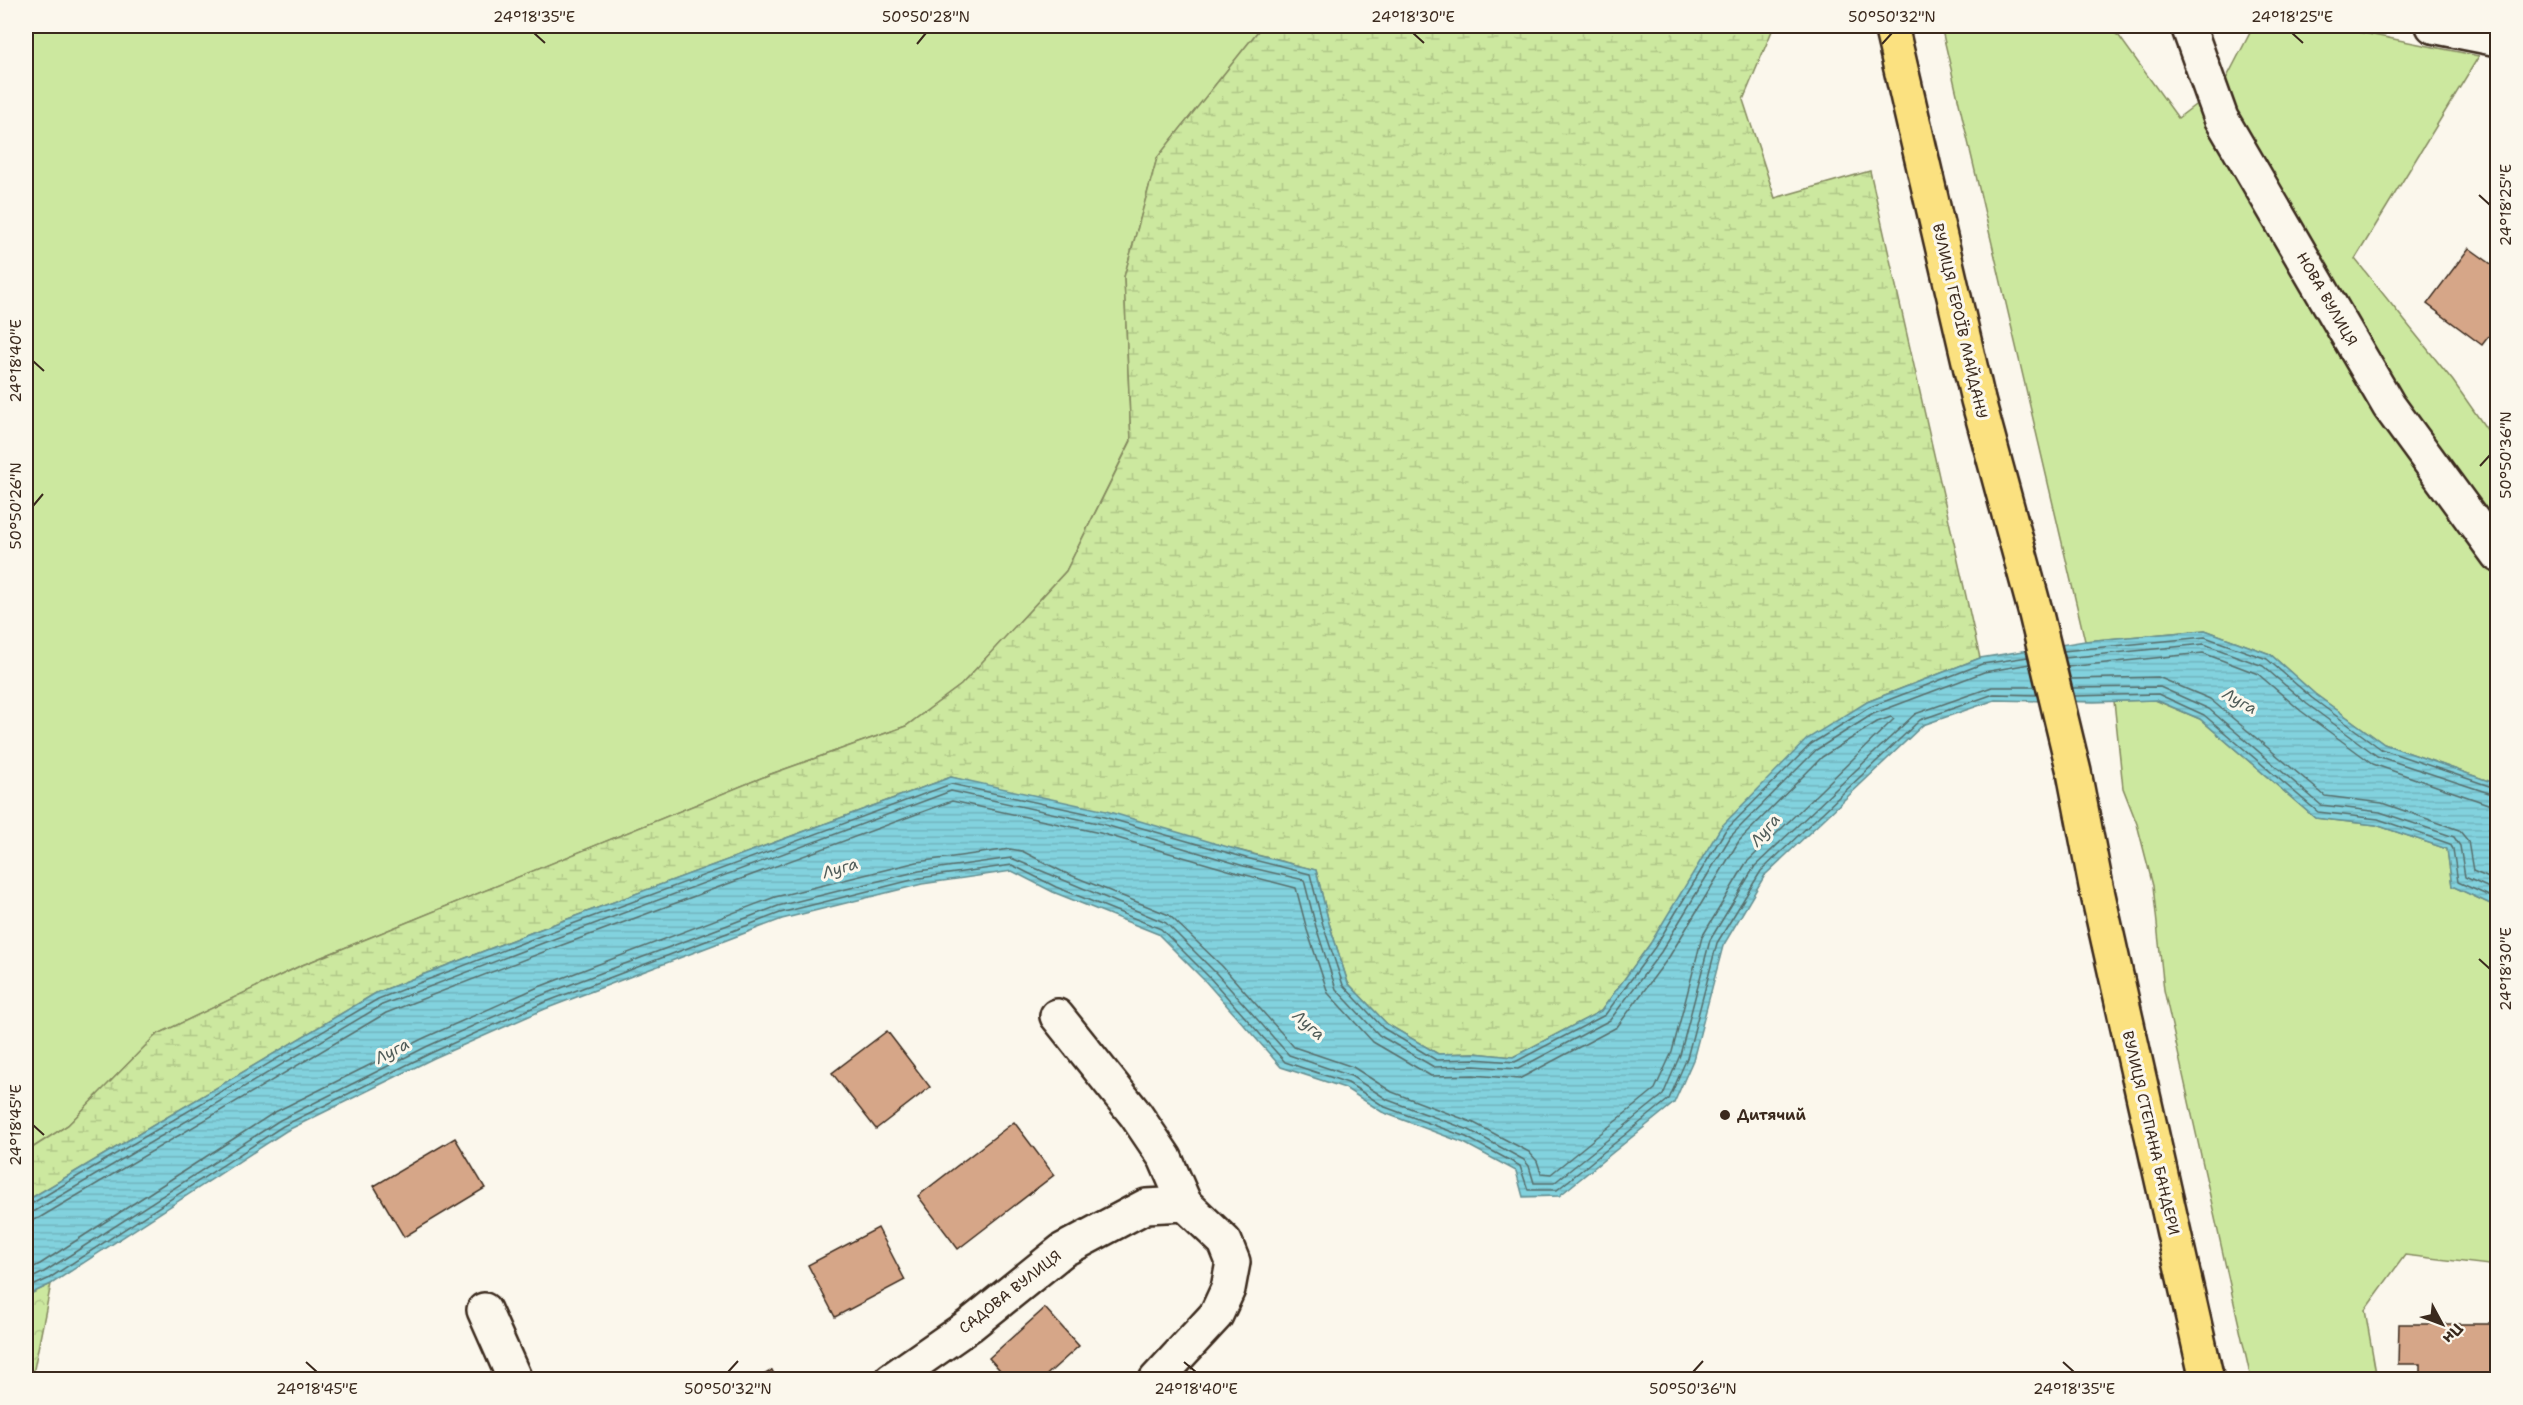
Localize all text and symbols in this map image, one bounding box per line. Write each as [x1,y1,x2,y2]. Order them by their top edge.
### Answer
text: 24°18'35"E [493,7,575,27]
text: 50°50'28"N [882,7,970,27]
text: 24°18'30"E [1371,7,1455,27]
text: 50°50'32"N [1848,7,1936,27]
text: 24°18'25"E [2251,7,2333,27]
text: 24°18'25"E [2496,164,2516,246]
street label: ВУЛИЦЯ ГЕРОЇВ МАЙДАНУ [1928,221,1993,421]
street label: НОВА ВУЛИЦЯ [2292,248,2362,350]
text: 24°18'40"E [6,319,26,403]
text: 50°50'36"N [2496,411,2516,499]
text: 50°50'26"N [6,462,26,550]
water label: Луга [2218,683,2261,719]
water label: Луга [1745,809,1785,851]
water label: Луга [819,853,860,884]
text: 24°18'30"E [2496,927,2516,1011]
water label: Луга [1288,1005,1330,1045]
street label: ВУЛИЦЯ СТЕПАНА БАНДЕРИ [2118,1029,2184,1237]
water label: Луга [370,1033,413,1069]
text: 24°18'45"E [6,1084,26,1166]
place label: Дитячий [1737,1105,1806,1125]
marker: Дитячий [1718,1108,1732,1122]
street label: САДОВА ВУЛИЦЯ [955,1246,1065,1338]
north arrow [2412,1294,2472,1354]
text: Пн [2438,1319,2468,1348]
text: 24°18'45"E [276,1379,358,1399]
text: 50°50'32"N [684,1379,772,1399]
text: 24°18'40"E [1154,1379,1238,1399]
text: 50°50'36"N [1649,1379,1737,1399]
text: 24°18'35"E [2033,1379,2115,1399]

